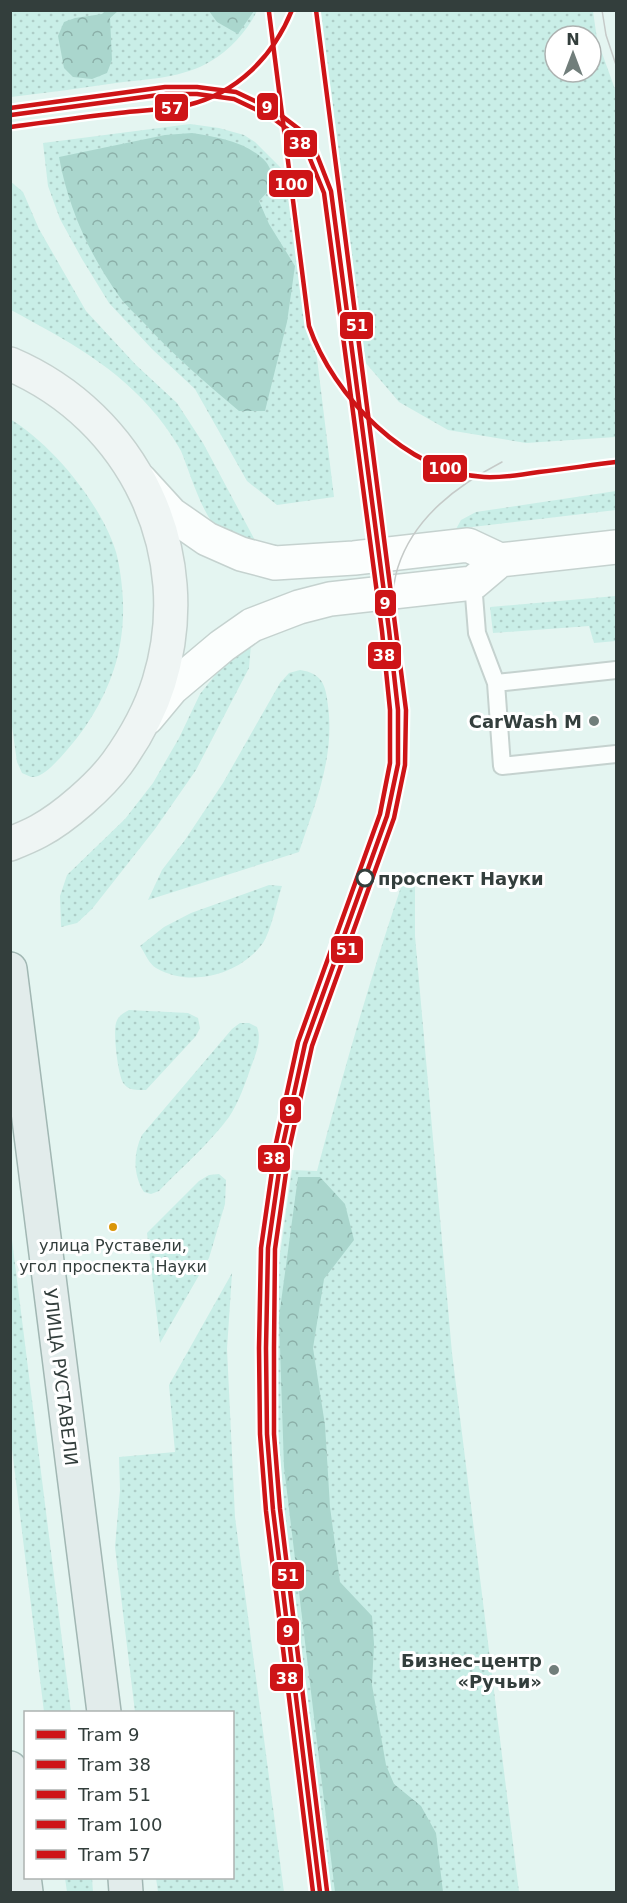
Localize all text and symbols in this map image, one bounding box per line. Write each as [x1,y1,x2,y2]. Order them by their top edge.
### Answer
north arrow [543,24,603,84]
text: N [566,30,580,49]
line badge: 9 [256,92,279,121]
line badge: 57 [154,93,189,122]
text: 9 [261,98,273,117]
text: 57 [161,99,183,118]
line badge: 38 [283,129,318,158]
text: 38 [289,134,311,153]
line badge: 100 [268,169,314,198]
text: 100 [274,175,308,194]
line badge: 51 [339,311,374,340]
text: 51 [346,316,368,335]
line badge: 100 [422,454,468,483]
text: 100 [428,459,462,478]
line badge: 9 [374,589,397,617]
text: 9 [379,594,391,613]
line badge: 38 [367,641,402,670]
text: 38 [373,646,395,665]
place label: CarWash M [469,711,582,732]
marker: CarWash M [587,714,601,728]
place label: проспект Науки [378,868,544,889]
marker: проспект Науки [356,869,374,887]
line badge: 51 [330,935,364,964]
text: 51 [336,940,358,959]
line badge: 9 [279,1096,302,1124]
text: 9 [284,1101,296,1120]
line badge: 38 [257,1144,291,1173]
text: 38 [263,1149,285,1168]
marker: улица Руставели, угол проспекта Науки [107,1221,119,1233]
place label: улица Руставели, угол проспекта Науки [19,1236,207,1276]
street label: УЛИЦА РУСТАВЕЛИ [40,1287,82,1467]
line badge: 51 [271,1561,305,1590]
text: 51 [277,1566,299,1585]
line badge: 9 [276,1617,300,1646]
text: 9 [282,1622,294,1641]
place label: Бизнес-центр «Ручьи» [401,1650,542,1692]
line badge: 38 [269,1663,304,1692]
marker: Бизнес-центр «Ручьи» [547,1663,561,1677]
text: 38 [276,1669,298,1688]
legend [24,1711,234,1879]
text: Tram 9 [77,1724,140,1745]
text: Tram 38 [77,1754,151,1775]
text: Tram 51 [77,1784,151,1805]
text: Tram 100 [77,1814,162,1835]
text: Tram 57 [77,1844,151,1865]

